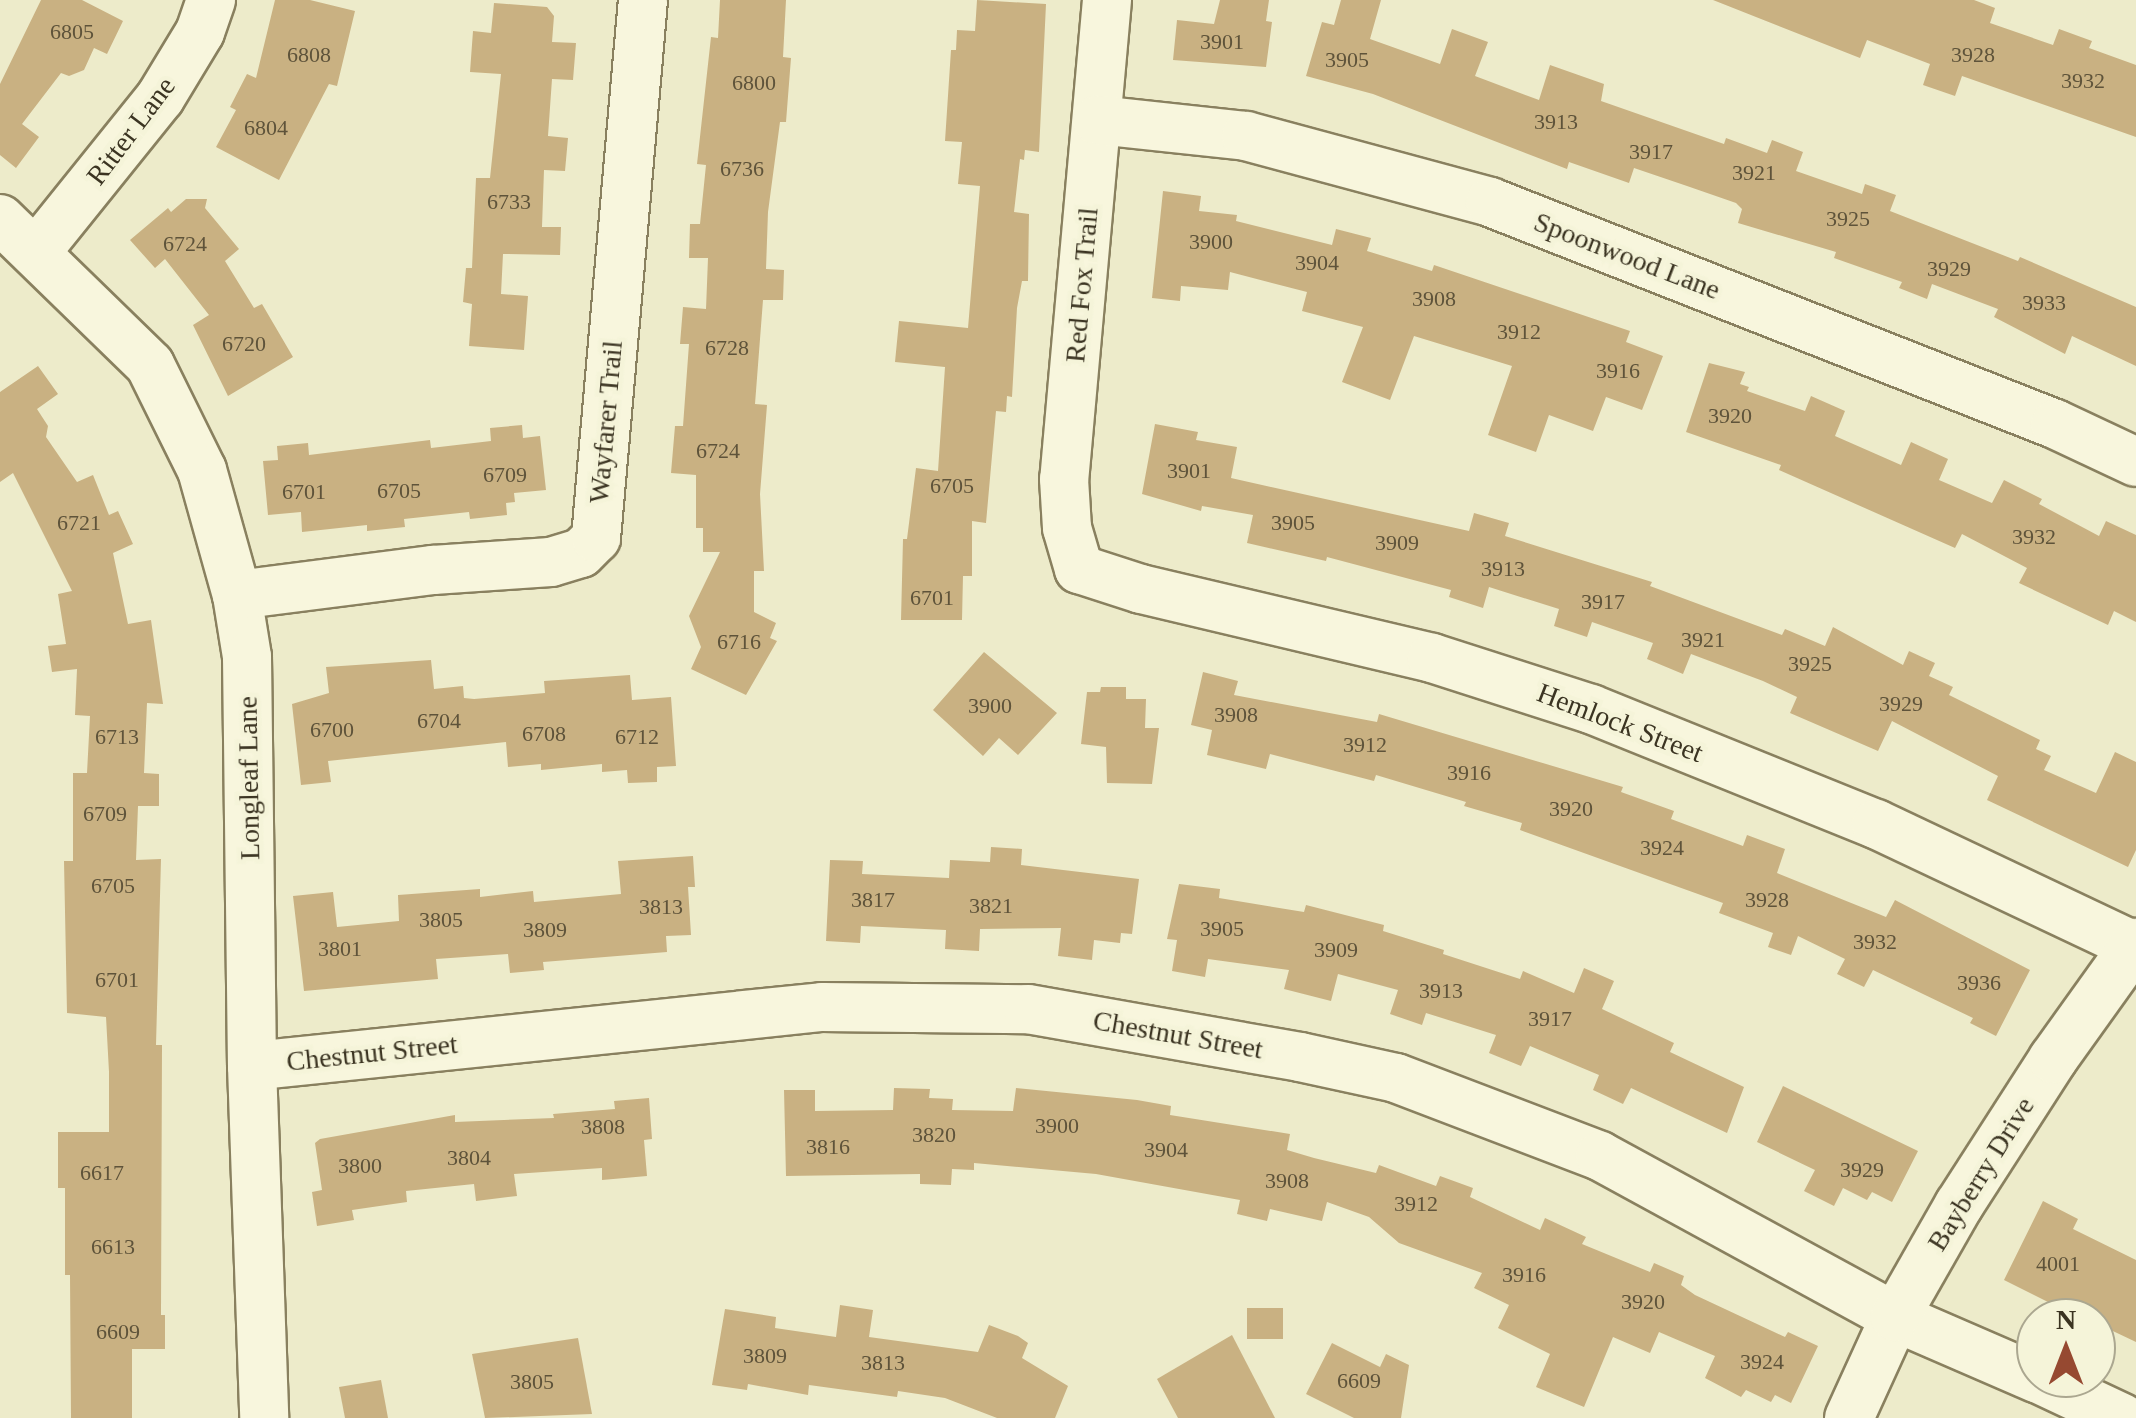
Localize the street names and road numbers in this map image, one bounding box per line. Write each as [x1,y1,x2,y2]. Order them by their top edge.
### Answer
street label: Ritter Lane [79,70,183,192]
street label: Spoonwood Lane [1529,205,1725,307]
street label: Red Fox Trail [1058,206,1106,364]
street label: Wayfarer Trail [582,339,630,505]
street label: Hemlock Street [1532,676,1708,770]
street label: Longleaf Lane [231,696,267,860]
street label: Chestnut Street [1090,1004,1266,1066]
street label: Chestnut Street [285,1027,459,1079]
street label: Bayberry Drive [1920,1091,2042,1257]

